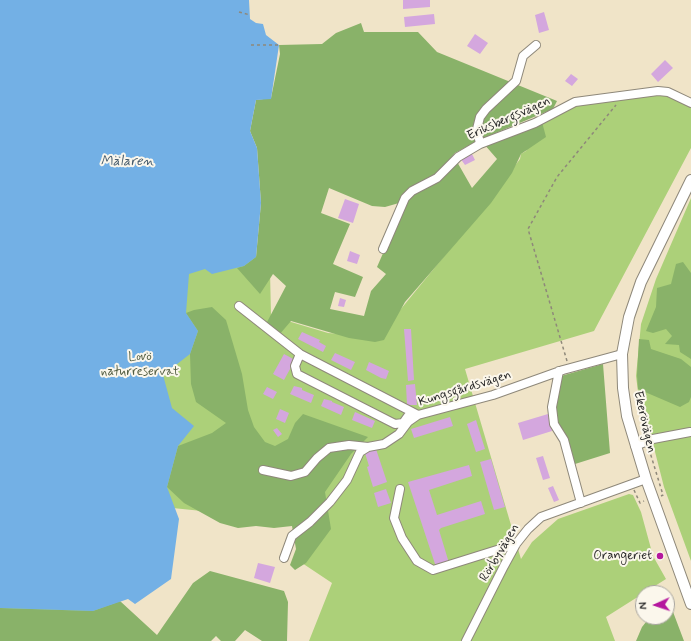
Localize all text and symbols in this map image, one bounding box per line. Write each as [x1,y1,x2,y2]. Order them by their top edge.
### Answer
street label: Eriksbergsvägen [465,94,553,144]
water label: Mälaren [100,154,154,170]
park label: Lovö naturreservat [101,349,179,380]
street label: Kungsgårdsvägen [417,367,513,411]
street label: Ekerövägen [629,390,659,454]
street label: Rörbyvägen [477,521,523,585]
place label: Orangeriet [593,548,652,564]
marker: Orangeriet [655,551,665,561]
north arrow [635,585,675,625]
text: N [637,602,651,610]

